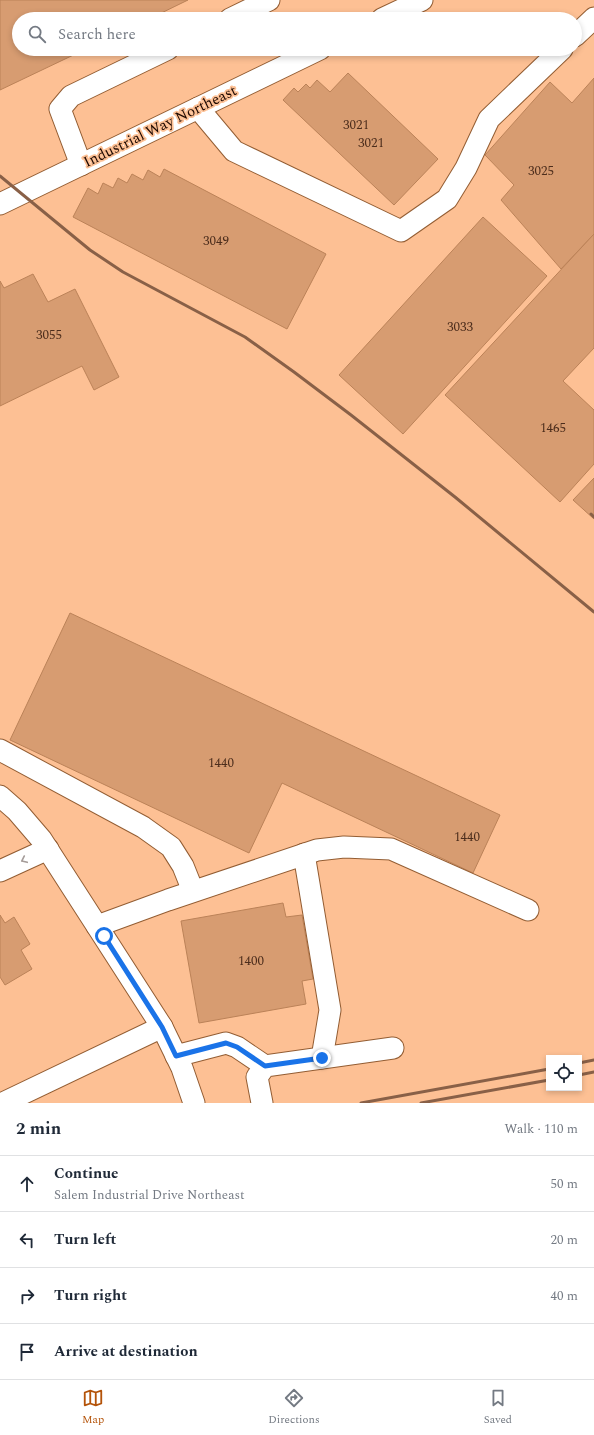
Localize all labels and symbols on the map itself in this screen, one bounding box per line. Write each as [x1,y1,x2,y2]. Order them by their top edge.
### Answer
street label: Industrial Way Northeast [80,79,241,174]
house number: 3021 [343,115,369,135]
house number: 3021 [358,133,384,153]
house number: 3025 [528,161,554,181]
house number: 3049 [203,231,230,251]
house number: 3033 [447,317,474,337]
house number: 3055 [36,325,62,345]
house number: 1465 [540,418,566,438]
house number: 1440 [208,753,235,773]
house number: 1440 [454,827,481,847]
one-way arrow [21,855,28,863]
route start [95,927,113,945]
house number: 1400 [238,951,265,971]
route end [313,1049,331,1067]

